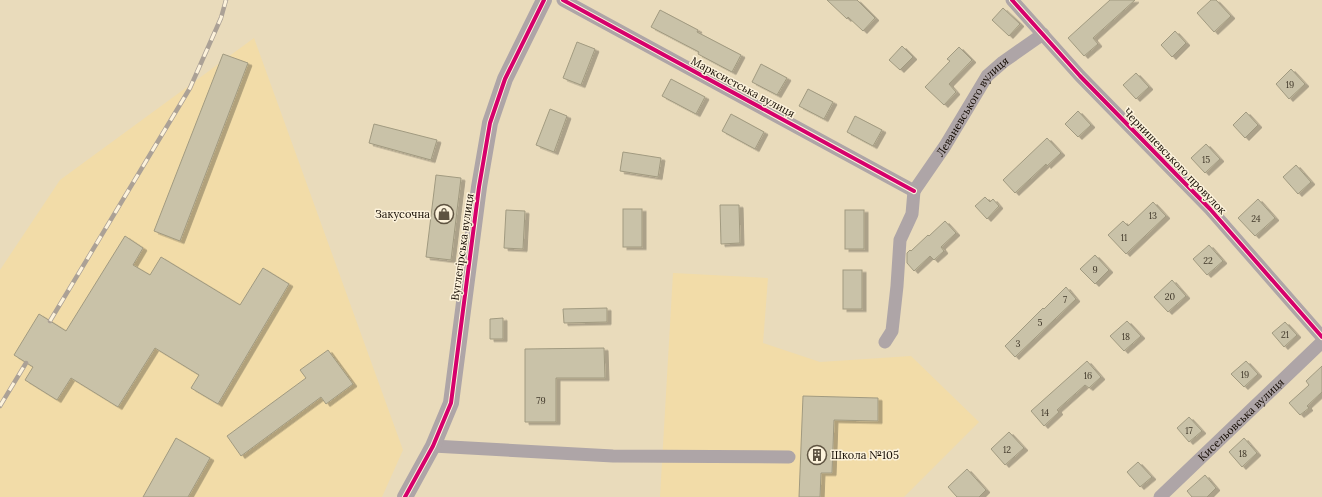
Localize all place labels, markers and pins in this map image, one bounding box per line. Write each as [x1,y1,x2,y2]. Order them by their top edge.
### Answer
shop icon: Закусочна [433,203,455,225]
place label: Закусочна [375,207,430,221]
building icon: Школа №105 [806,444,828,466]
place label: Школа №105 [831,448,899,462]

